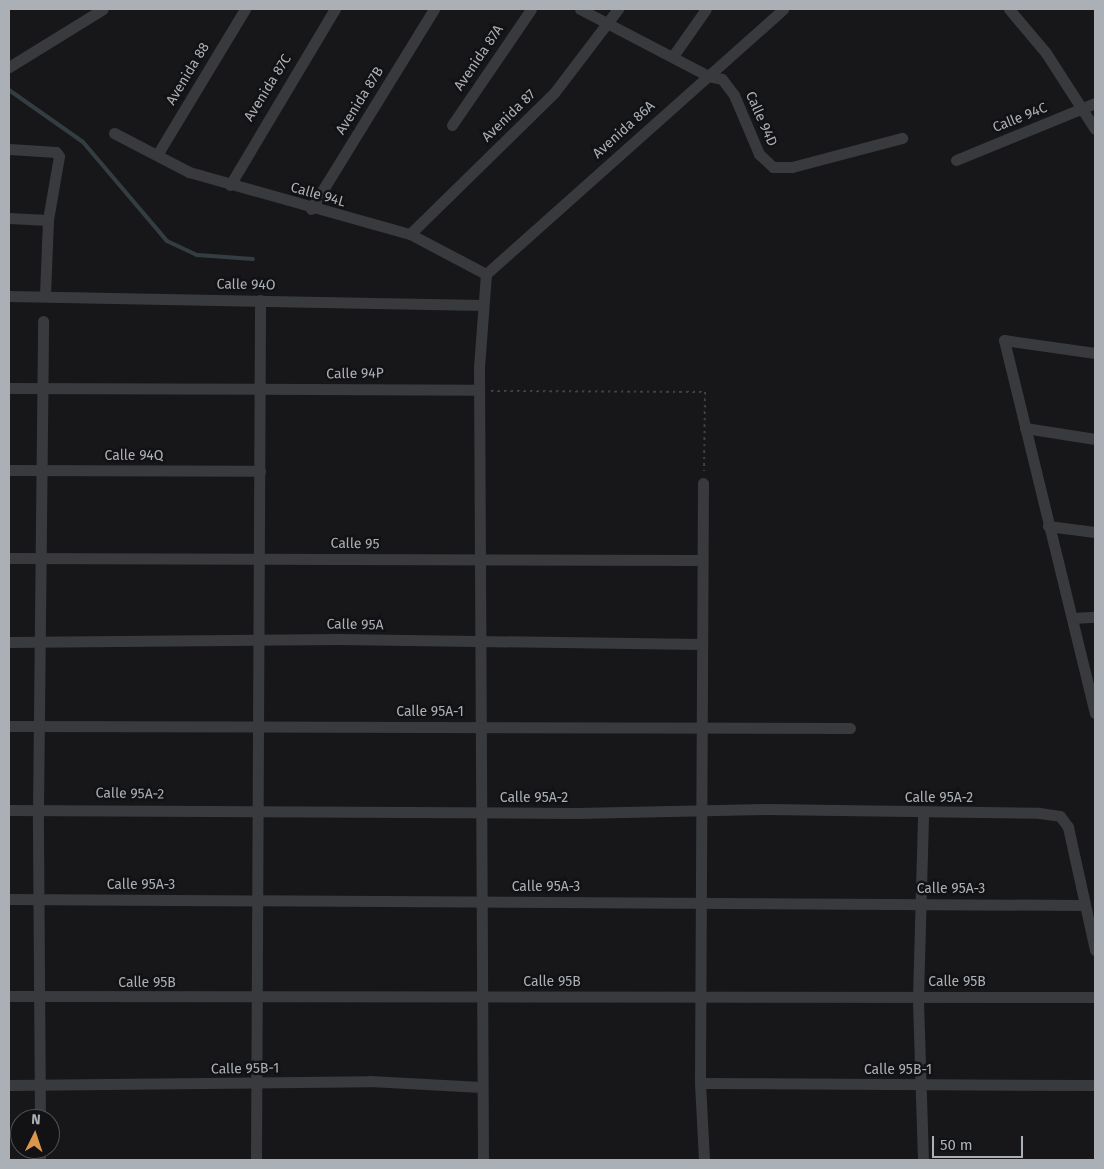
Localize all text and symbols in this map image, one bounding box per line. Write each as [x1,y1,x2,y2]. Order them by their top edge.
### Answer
street label: Avenida 87A [451,22,507,94]
street label: Avenida 88 [163,40,213,108]
street label: Avenida 87C [241,51,295,125]
street label: Avenida 87B [333,64,387,138]
street label: Avenida 87 [479,86,539,146]
street label: Calle 94D [741,89,781,149]
street label: Avenida 86A [590,98,658,162]
street label: Calle 94C [990,100,1050,136]
street label: Calle 94L [289,179,347,211]
street label: Calle 94O [216,276,276,294]
street label: Calle 94P [326,365,384,383]
street label: Calle 94Q [105,448,163,464]
street label: Calle 95 [330,535,380,553]
street label: Calle 95A [326,616,384,634]
street label: Calle 95A-1 [396,704,464,720]
street label: Calle 95A-2 [96,785,164,803]
street label: Calle 95A-2 [500,790,568,806]
street label: Calle 95A-2 [905,790,973,806]
street label: Calle 95A-3 [107,877,175,893]
street label: Calle 95A-3 [512,879,580,895]
street label: Calle 95A-3 [917,881,985,897]
street label: Calle 95B [523,974,581,990]
street label: Calle 95B [928,974,986,990]
street label: Calle 95B [118,975,176,991]
street label: Calle 95B-1 [211,1060,279,1078]
street label: Calle 95B-1 [864,1062,932,1078]
north arrow [10,1109,60,1159]
text: N [31,1111,41,1128]
scale bar [934,1126,1025,1158]
text: 50 m [940,1136,973,1154]

